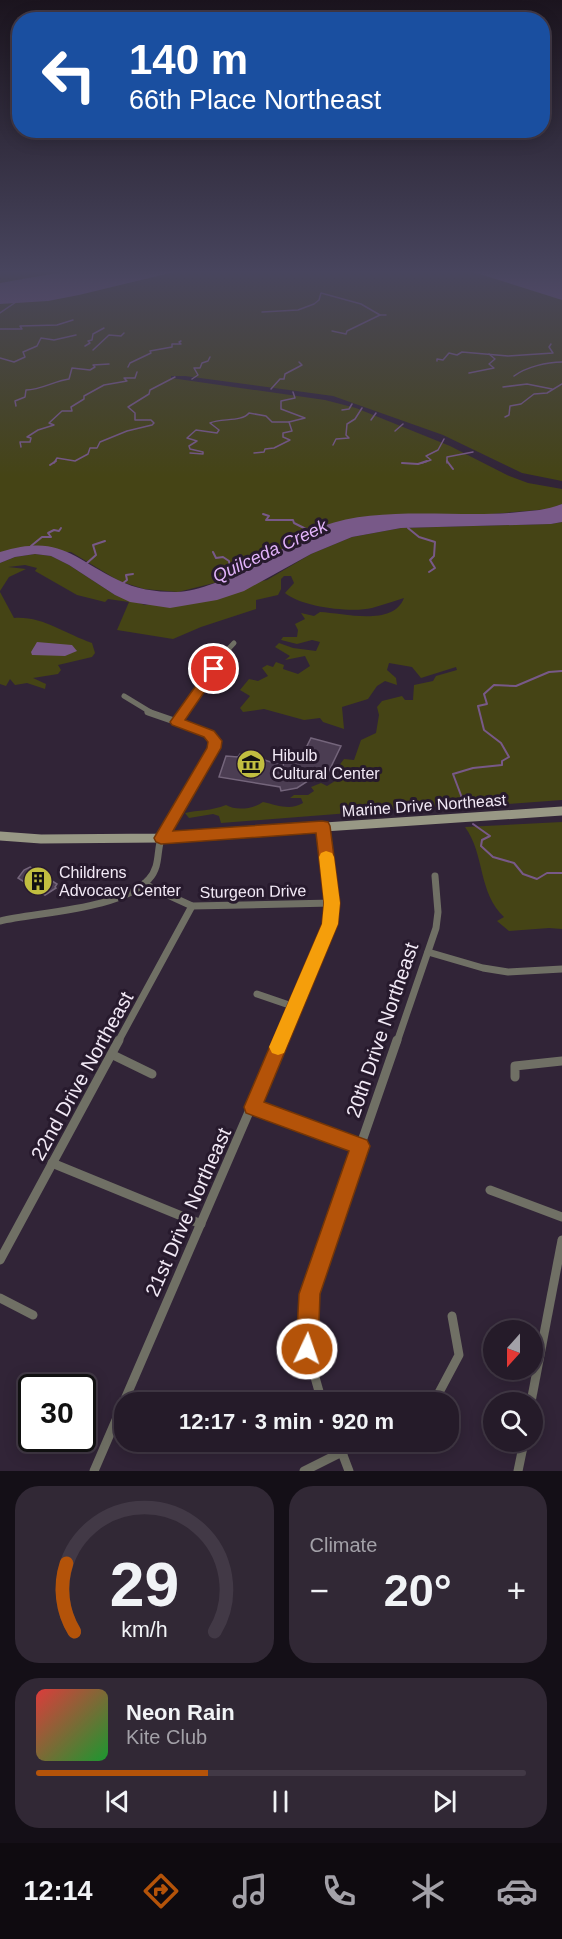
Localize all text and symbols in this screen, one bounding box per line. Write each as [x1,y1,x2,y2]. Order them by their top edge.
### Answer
icon: left [30,36,108,114]
text: 140 m [129,36,248,83]
text: 66th Place Northeast [129,85,381,115]
water label: Quilceda Creek [210,515,331,586]
pin [188,643,239,694]
icon: arrive [197,652,230,685]
place label: Hibulb Cultural Center [272,747,380,782]
museum icon: Hibulb Cultural Center [235,748,267,780]
street label: Marine Drive Northeast [341,791,507,820]
place label: Childrens Advocacy Center [59,864,182,899]
building icon: Childrens Advocacy Center [22,865,54,897]
street label: Sturgeon Drive [200,882,307,901]
street label: 20th Drive Northeast [342,939,422,1120]
street label: 22nd Drive Northeast [27,988,138,1164]
street label: 21st Drive Northeast [141,1124,235,1300]
position arrow [275,1317,339,1381]
north arrow [483,1320,543,1380]
map controls [483,1320,543,1452]
speed limit sign: 30 [18,1374,96,1452]
button: search [483,1392,543,1452]
text: 12:17 · 3 min · 920 m [179,1409,394,1434]
text: Climate [310,1534,377,1556]
text: 29 [110,1550,179,1619]
text: 20° [384,1565,452,1616]
text: − [310,1572,329,1609]
text: + [507,1572,526,1609]
text: km/h [121,1618,167,1642]
text: Neon Rain [126,1700,235,1725]
text: Kite Club [126,1726,207,1748]
icon: previous [101,1785,134,1818]
icon: pause [264,1785,297,1818]
icon: next [428,1785,461,1818]
icon: directions [140,1870,182,1912]
icon: music [229,1870,271,1912]
icon: phone [318,1870,360,1912]
icon: climate [407,1870,449,1912]
icon: car [496,1870,538,1912]
text: 12:14 [24,1876,93,1906]

